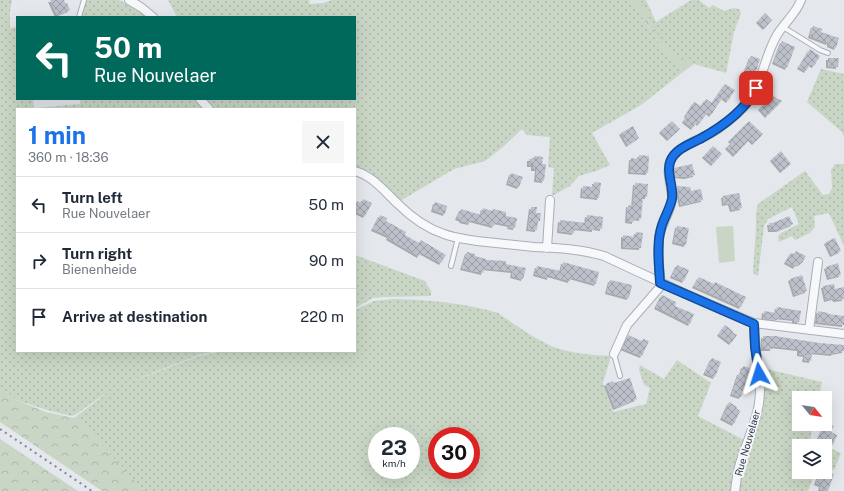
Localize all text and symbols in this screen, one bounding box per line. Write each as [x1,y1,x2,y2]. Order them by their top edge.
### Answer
text: 50 m [94,31,162,64]
icon: left [28,32,80,84]
text: Rue Nouvelaer [94,65,217,86]
pin [739,71,773,105]
icon: arrive [745,77,767,99]
text: 1 min [28,121,86,149]
button: close [302,121,344,163]
text: 360 m · 18:36 [28,150,109,165]
text: Turn left [62,189,123,206]
icon: left [28,194,50,216]
text: 50 m [309,196,344,213]
text: Rue Nouvelaer [62,206,151,221]
text: Turn right [62,245,132,262]
icon: right [28,250,50,272]
text: 90 m [309,252,344,269]
text: Bienenheide [62,262,137,277]
icon: arrive [28,306,50,328]
text: Arrive at destination [62,308,207,325]
text: 220 m [300,308,344,325]
position arrow [738,353,780,395]
north arrow [792,391,832,431]
map controls [792,391,832,479]
street label: Rue Nouvelaer [732,409,762,477]
speed limit sign: 30 [428,427,480,479]
text: 23 [381,436,407,460]
button: layers [792,439,832,479]
text: km/h [382,457,406,469]

